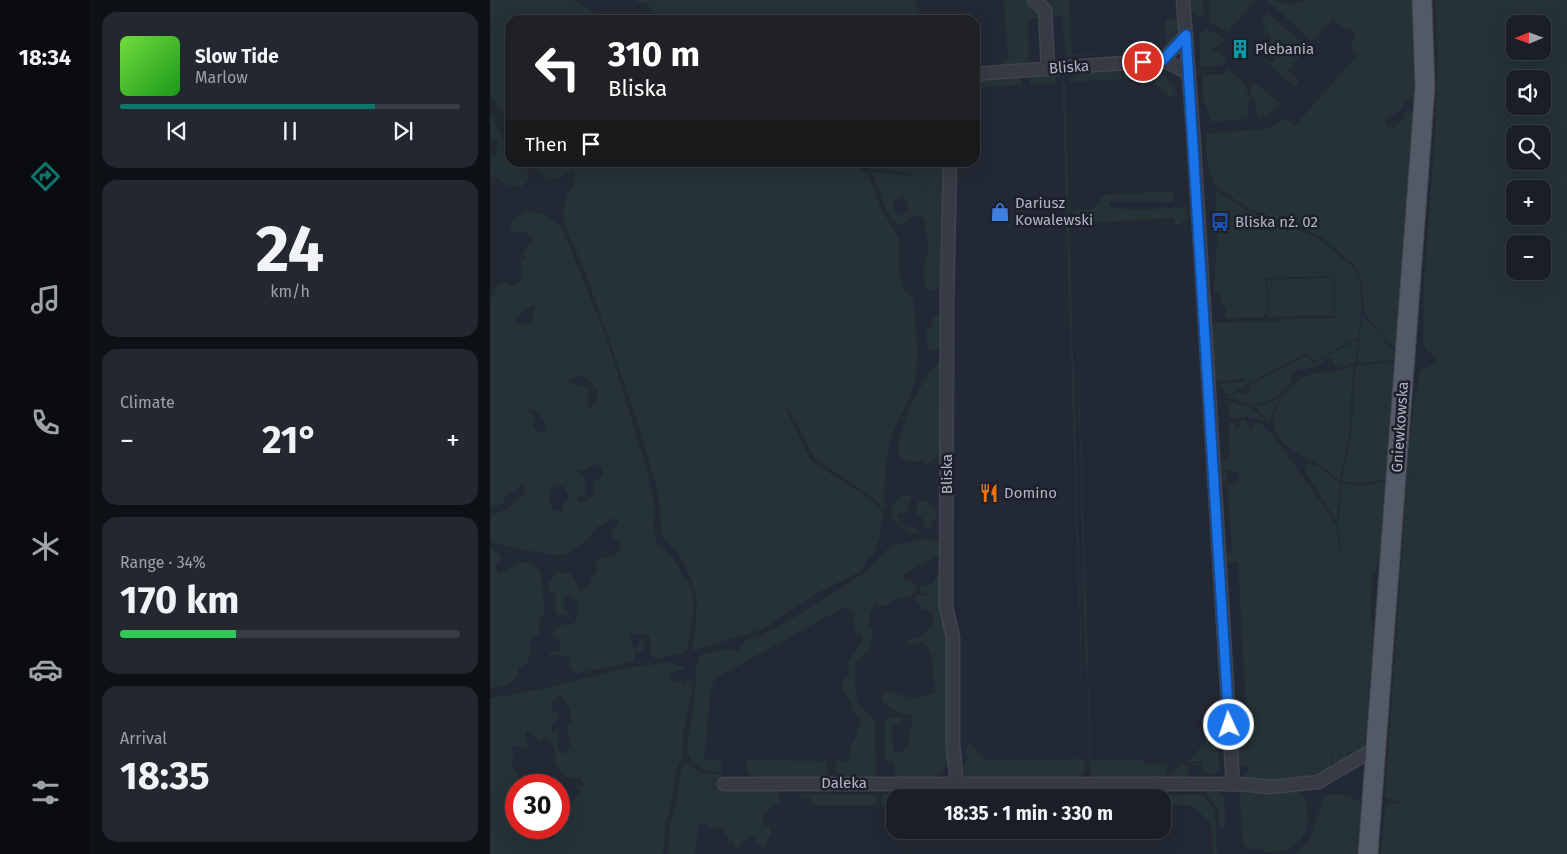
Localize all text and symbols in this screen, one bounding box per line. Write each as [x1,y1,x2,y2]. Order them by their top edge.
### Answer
north arrow [1506,15,1551,60]
map controls [1506,15,1551,280]
text: 310 m [608,33,700,75]
icon: left [525,35,590,100]
building icon: Plebania [1229,38,1251,60]
place label: Plebania [1255,40,1314,58]
pin [1122,41,1164,83]
text: 18:34 [19,44,71,71]
text: Slow Tide [195,45,279,68]
icon: arrive [1129,48,1157,76]
street label: Bliska [1048,57,1090,77]
text: Marlow [195,68,248,87]
button: sound [1506,70,1551,115]
text: Bliska [608,75,667,102]
icon: previous [163,117,191,145]
icon: pause [276,117,304,145]
icon: next [389,117,417,145]
button: search [1506,125,1551,170]
icon: arrive [577,130,605,158]
text: Then [525,133,567,156]
icon: directions [28,159,63,194]
button: + [1506,180,1551,225]
place label: Dariusz Kowalewski [1015,194,1093,229]
shop icon: Dariusz Kowalewski [989,201,1011,223]
text: 24 [256,210,324,288]
bus stop icon: Bliska nż. 02 [1209,211,1231,233]
place label: Bliska nż. 02 [1235,213,1318,231]
button: − [1506,235,1551,280]
icon: music [28,282,63,317]
text: km/h [270,282,310,301]
street label: Gniewkowska [1388,381,1412,473]
text: Climate [120,393,175,412]
icon: phone [28,405,63,440]
text: 21° [262,417,318,463]
text: − [120,424,134,457]
text: + [446,424,460,457]
street label: Bliska [938,454,956,494]
restaurant icon: Domino [978,482,1000,504]
place label: Domino [1004,484,1057,502]
icon: climate [28,529,63,564]
text: Range · 34% [120,553,206,572]
text: 170 km [120,577,239,623]
icon: car [28,652,63,687]
position arrow [1202,698,1254,750]
text: Arrival [120,729,167,748]
text: 18:35 [120,753,210,799]
speed limit sign: 30 [505,774,570,839]
street label: Daleka [821,774,867,792]
icon: filters [28,775,63,810]
text: 18:35 · 1 min · 330 m [944,802,1113,825]

